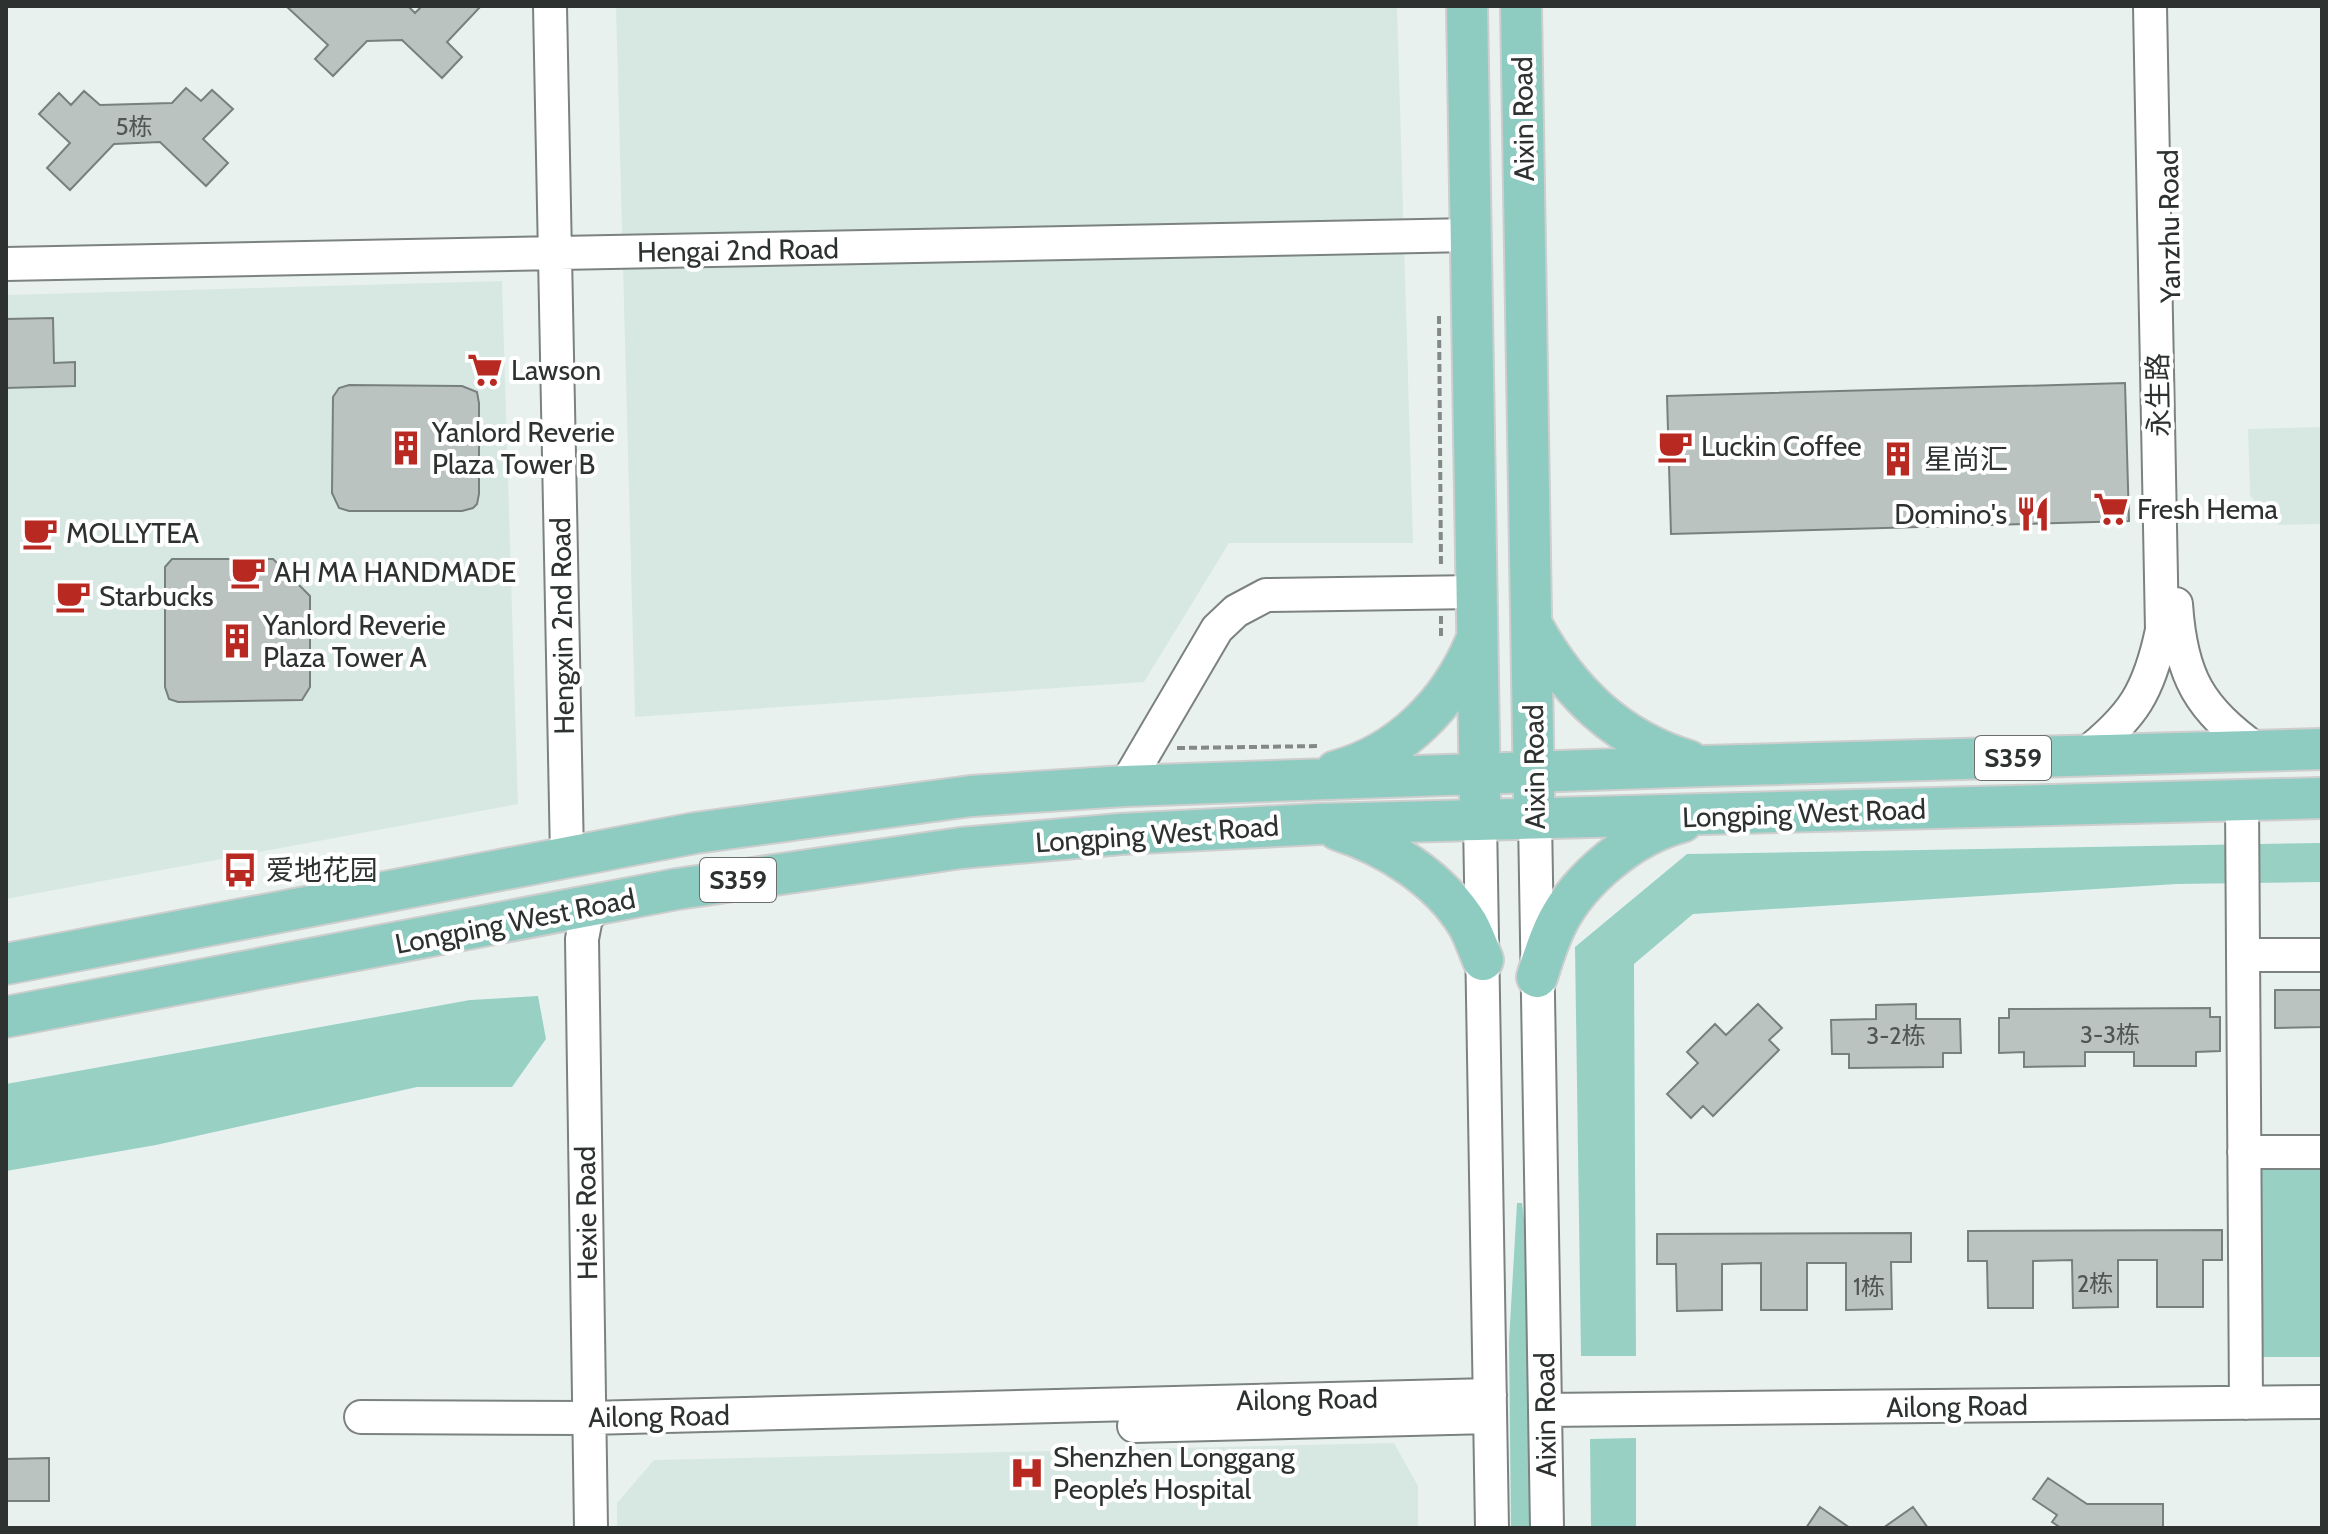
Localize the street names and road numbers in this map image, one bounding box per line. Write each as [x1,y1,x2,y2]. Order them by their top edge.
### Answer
street label: Aixin Road [1505,56,1541,182]
street label: Yanzhu Road [2151,149,2187,304]
street label: Hengai 2nd Road [637,231,839,269]
street label: 永生路 [2140,353,2176,437]
street label: Hengxin 2nd Road [543,517,581,735]
street label: Aixin Road [1516,704,1552,830]
road number: S359 [1975,736,2051,780]
street label: Longping West Road [1681,792,1927,834]
street label: Longping West Road [1034,809,1280,859]
road number: S359 [700,858,776,902]
street label: Longping West Road [392,881,638,961]
street label: Hexie Road [568,1146,604,1280]
street label: Aixin Road [1527,1352,1563,1478]
street label: Ailong Road [1236,1381,1378,1417]
street label: Ailong Road [1886,1388,2028,1424]
street label: Ailong Road [588,1398,730,1434]

